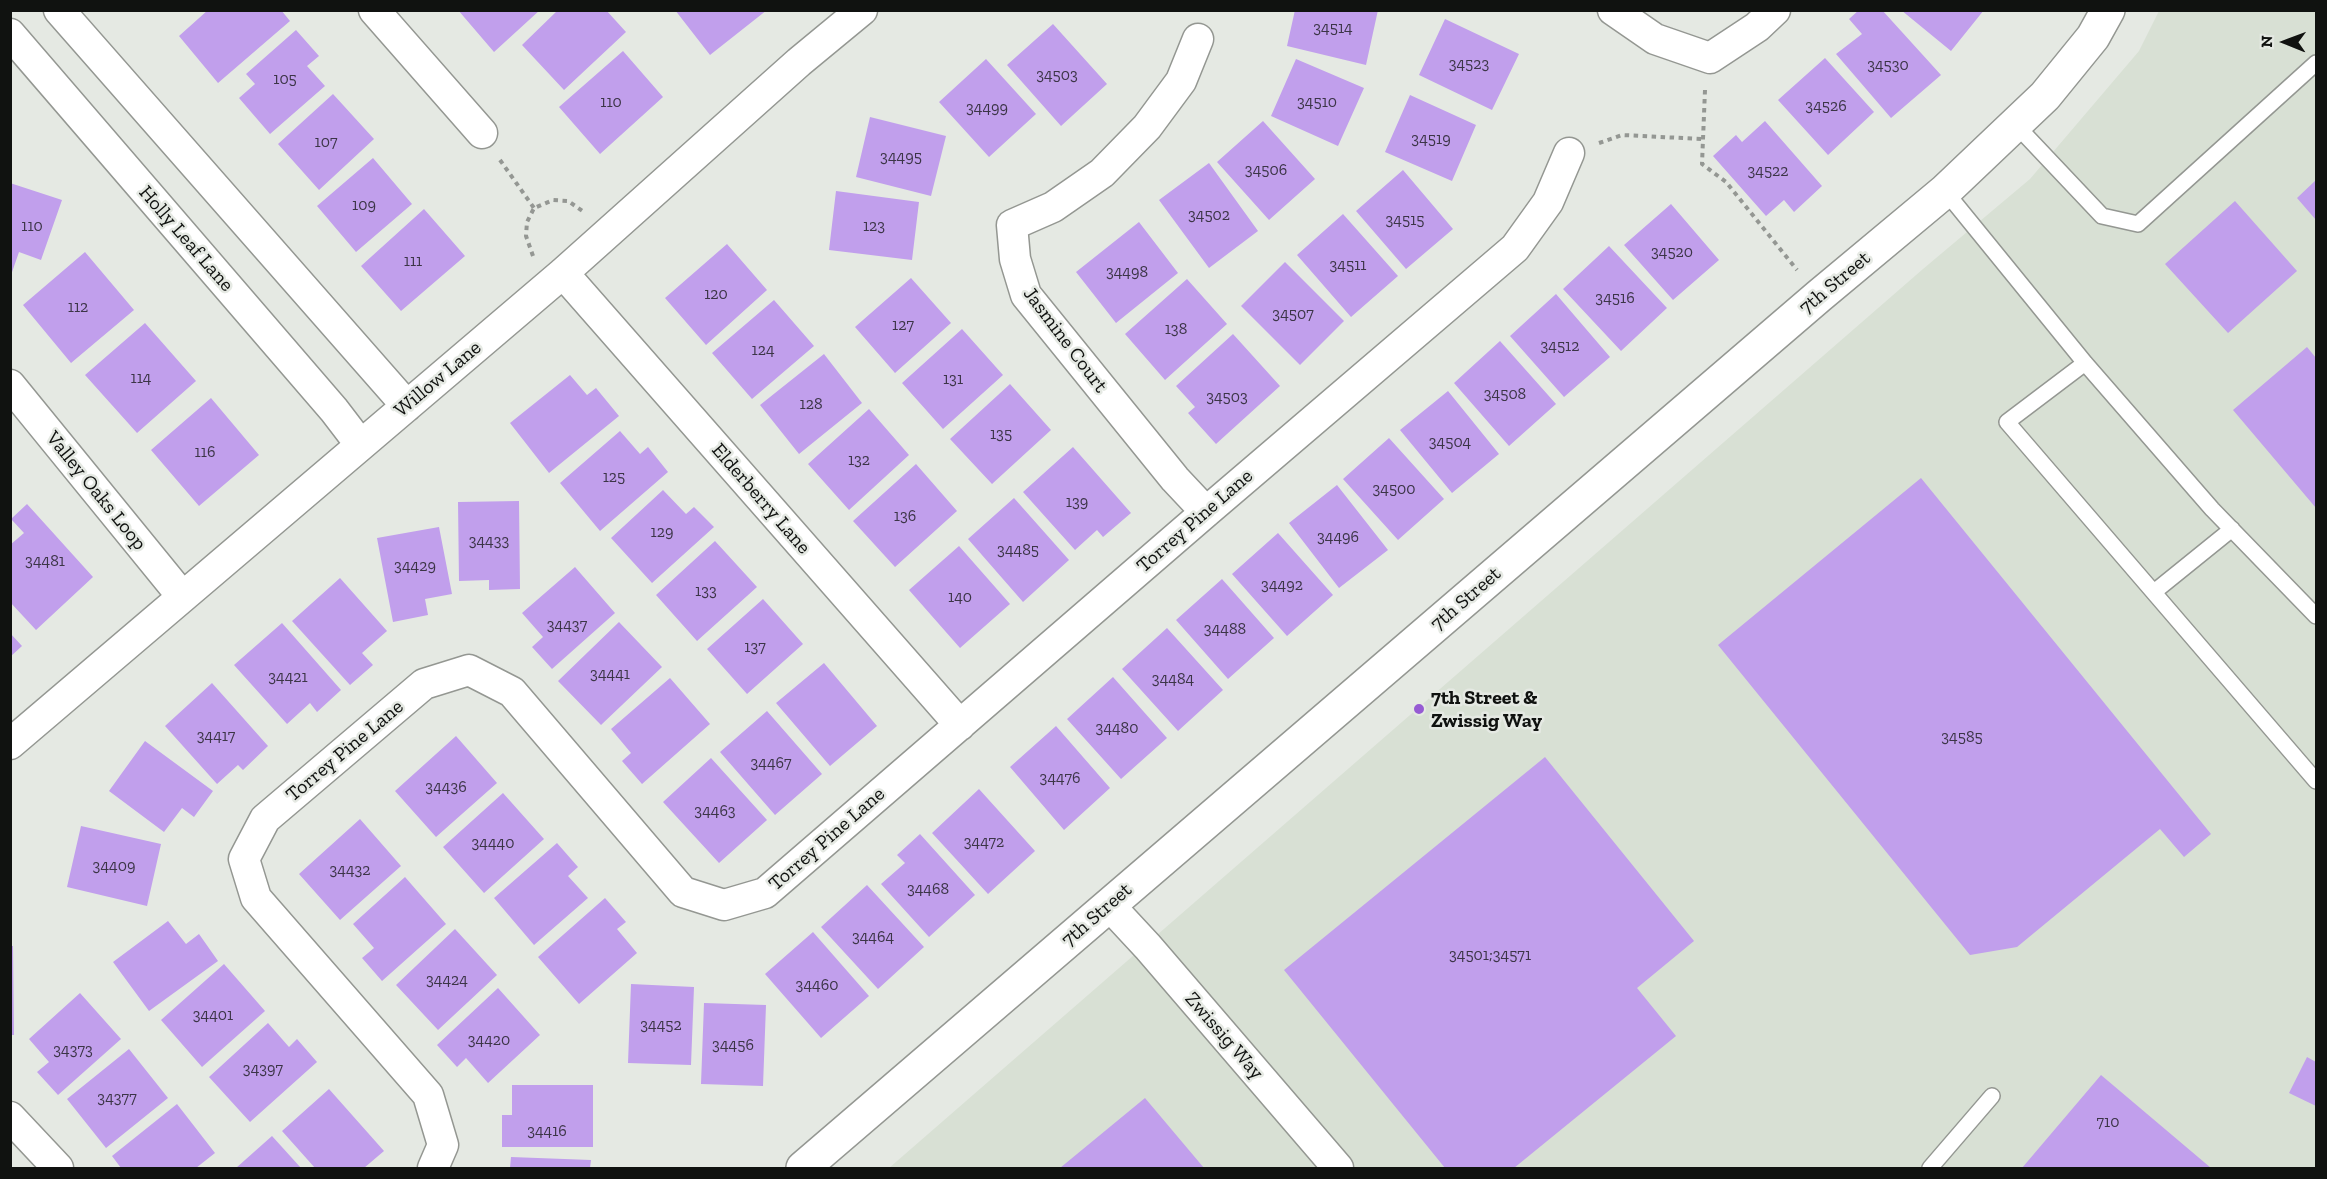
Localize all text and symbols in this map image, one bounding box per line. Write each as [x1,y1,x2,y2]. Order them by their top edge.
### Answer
north arrow [2255,12,2315,72]
house number: 34514 [1313,18,1353,38]
text: N [2257,35,2276,48]
house number: 34523 [1449,54,1489,74]
house number: 34530 [1867,55,1909,75]
house number: 34503 [1036,65,1078,85]
house number: 105 [273,69,297,89]
house number: 110 [600,92,622,112]
house number: 34510 [1297,92,1337,112]
house number: 34526 [1805,96,1847,116]
house number: 34499 [966,98,1008,118]
house number: 34519 [1411,129,1451,149]
house number: 107 [315,132,337,152]
house number: 34495 [880,147,922,167]
house number: 34506 [1245,160,1287,180]
house number: 34522 [1747,161,1789,181]
street label: Holly Leaf Lane [134,181,238,297]
house number: 109 [352,195,376,215]
house number: 34502 [1188,205,1230,225]
house number: 34515 [1386,210,1424,230]
house number: 110 [21,216,43,236]
house number: 123 [863,216,885,236]
house number: 34520 [1651,242,1693,262]
street label: 7th Street [1795,246,1875,320]
house number: 111 [404,251,422,271]
house number: 34511 [1330,255,1366,275]
house number: 34498 [1106,262,1148,282]
street label: Jasmine Court [1018,283,1112,397]
house number: 120 [704,284,728,304]
house number: 34516 [1595,288,1635,308]
house number: 112 [68,297,88,317]
house number: 34507 [1272,304,1314,324]
house number: 127 [892,315,914,335]
house number: 138 [1165,319,1187,339]
street label: Willow Lane [390,336,486,422]
house number: 34512 [1540,336,1580,356]
house number: 124 [751,340,775,360]
house number: 114 [131,368,151,388]
house number: 131 [943,369,963,389]
house number: 34508 [1484,384,1526,404]
house number: 34503 [1206,387,1248,407]
house number: 128 [799,394,823,414]
house number: 135 [990,424,1012,444]
street label: Valley Oaks Loop [41,427,151,555]
house number: 34504 [1429,432,1471,452]
street label: Elderberry Lane [706,439,816,559]
house number: 116 [195,442,215,462]
house number: 132 [848,450,870,470]
street label: Torrey Pine Lane [1132,464,1258,578]
house number: 125 [603,467,625,487]
house number: 34500 [1372,479,1416,499]
house number: 139 [1066,492,1088,512]
house number: 136 [894,506,916,526]
house number: 129 [651,522,673,542]
house number: 34496 [1317,527,1359,547]
house number: 34433 [469,531,509,551]
house number: 34485 [997,540,1039,560]
house number: 34481 [25,551,65,571]
house number: 34429 [394,556,436,576]
street label: 7th Street [1426,562,1506,636]
house number: 34492 [1261,575,1303,595]
house number: 133 [695,581,717,601]
house number: 140 [948,587,972,607]
house number: 34437 [547,615,587,635]
house number: 34488 [1204,619,1246,639]
house number: 137 [744,637,766,657]
house number: 34441 [590,664,630,684]
house number: 34421 [268,667,308,687]
house number: 34484 [1152,669,1194,689]
place label: 7th Street & Zwissig Way [1431,686,1542,733]
street label: Torrey Pine Lane [281,695,409,807]
marker: 7th Street & Zwissig Way [1412,702,1426,716]
house number: 34480 [1096,718,1138,738]
house number: 34417 [197,726,235,746]
house number: 34585 [1941,727,1983,747]
house number: 34467 [750,753,792,773]
house number: 34476 [1040,768,1080,788]
house number: 34436 [425,777,467,797]
street label: Torrey Pine Lane [764,782,890,896]
house number: 34463 [694,801,736,821]
house number: 34472 [964,832,1004,852]
house number: 34440 [472,833,514,853]
house number: 34409 [93,856,135,876]
house number: 34432 [329,860,371,880]
street label: 7th Street [1057,878,1137,952]
house number: 34468 [907,879,949,899]
house number: 34464 [852,927,894,947]
house number: 34501;34571 [1449,945,1531,965]
house number: 34424 [426,970,468,990]
house number: 34460 [796,975,838,995]
street label: Zwissig Way [1180,987,1268,1085]
house number: 34401 [193,1005,233,1025]
house number: 34452 [640,1015,682,1035]
house number: 34420 [468,1030,510,1050]
house number: 34456 [712,1035,754,1055]
house number: 34373 [53,1040,93,1060]
house number: 34397 [243,1059,283,1079]
house number: 34377 [97,1088,137,1108]
house number: 710 [2097,1112,2119,1132]
house number: 34416 [527,1121,567,1141]

